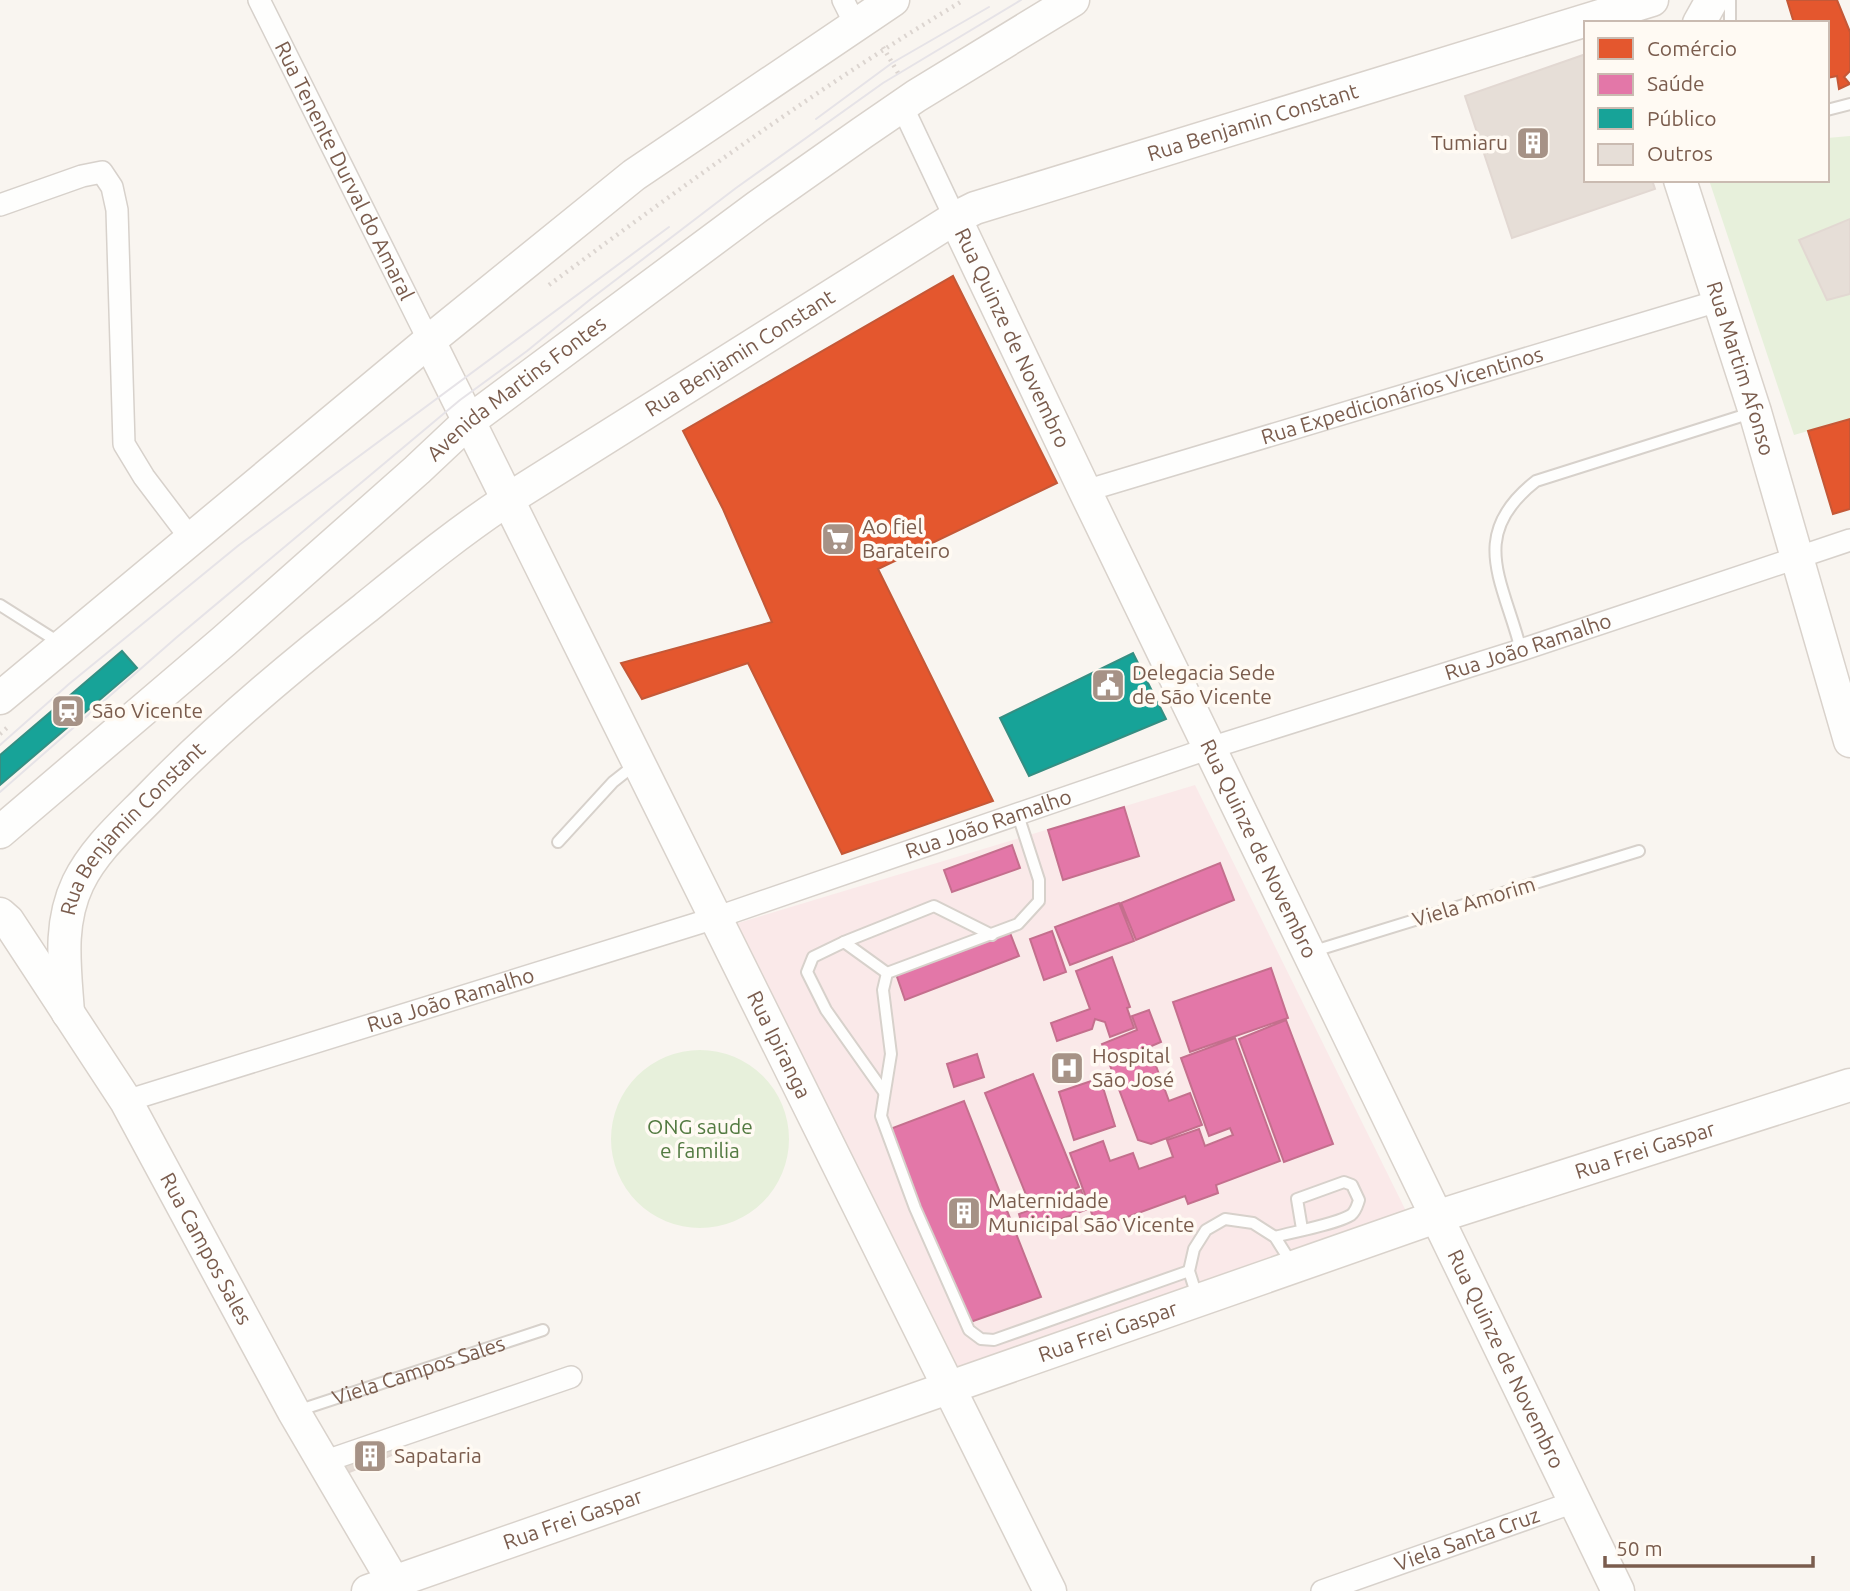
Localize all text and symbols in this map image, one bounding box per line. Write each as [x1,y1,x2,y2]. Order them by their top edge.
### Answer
legend [1584,21,1829,182]
text: Comércio [1647,36,1737,60]
street label: Rua Tenente Durval do Amaral [271,37,420,304]
text: Saúde [1647,71,1705,95]
street label: Rua Benjamin Constant [1144,78,1361,165]
text: Público [1647,106,1716,130]
building icon: Tumiaru [1514,124,1552,162]
place label: Tumiaru [1431,130,1508,154]
text: Outros [1647,141,1713,165]
street label: Rua Quinze de Novembro [951,224,1076,451]
street label: Rua Martim Afonso [1703,278,1780,458]
street label: Rua Benjamin Constant [640,284,839,421]
street label: Avenida Martins Fontes [421,311,610,465]
street label: Rua Expedicionários Vicentinos [1258,341,1546,449]
place label: Ao fiel Barateiro [862,514,950,562]
supermarket icon: Ao fiel Barateiro [819,520,857,558]
street label: Rua João Ramalho [1442,608,1614,684]
place label: Delegacia Sede de São Vicente [1132,660,1275,708]
public building icon: Delegacia Sede de São Vicente [1089,666,1127,704]
station icon: São Vicente [49,692,87,730]
place label: São Vicente [92,698,203,722]
street label: Rua Quinze de Novembro [1196,735,1323,962]
street label: Rua Benjamin Constant [55,736,209,918]
street label: Rua João Ramalho [902,784,1074,863]
street label: Viela Amorim [1409,871,1538,931]
street label: Rua João Ramalho [364,962,537,1036]
street label: Rua Ipiranga [743,987,816,1102]
place label: Hospital São José [1092,1043,1174,1091]
hospital icon: Hospital São José [1048,1049,1086,1087]
park label: ONG saude e familia [647,1114,753,1162]
street label: Rua Frei Gaspar [1572,1116,1718,1183]
street label: Rua Campos Sales [156,1168,258,1329]
place label: Maternidade Municipal São Vicente [988,1188,1195,1236]
building icon: Maternidade Municipal São Vicente [945,1194,983,1232]
street label: Rua Quinze de Novembro [1443,1245,1570,1472]
street label: Rua Frei Gaspar [1035,1296,1180,1366]
street label: Viela Campos Sales [329,1330,508,1410]
building icon: Sapataria [351,1437,389,1475]
place label: Sapataria [394,1443,482,1467]
street label: Rua Frei Gaspar [500,1483,645,1554]
street label: Viela Santa Cruz [1391,1502,1543,1575]
scale bar [1605,1524,1813,1568]
text: 50 m [1616,1536,1663,1560]

